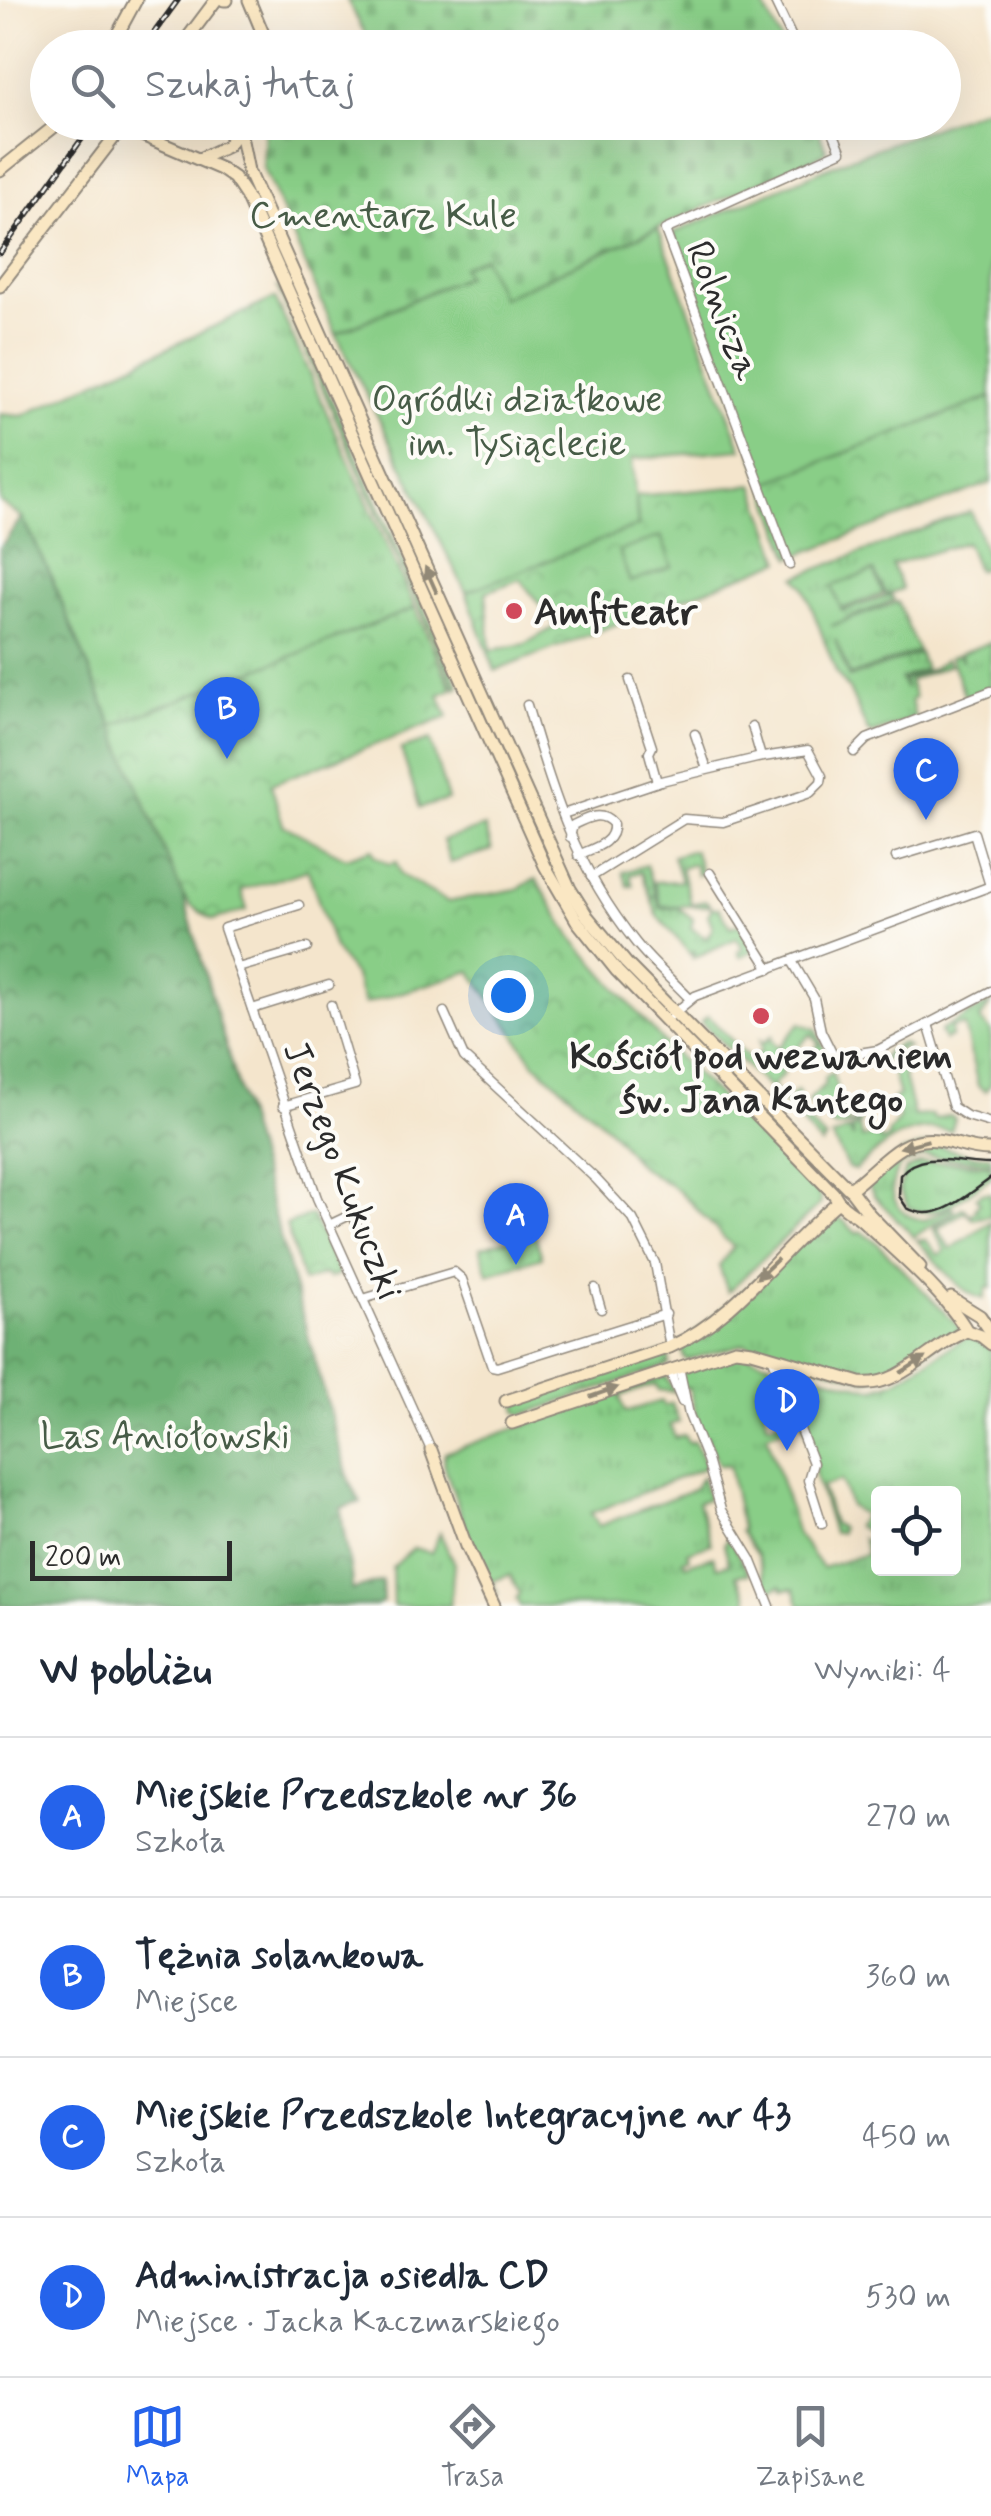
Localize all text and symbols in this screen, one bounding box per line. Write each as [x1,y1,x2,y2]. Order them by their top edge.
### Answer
search box [30,30,961,140]
icon: search [65,58,120,113]
text: Szukaj tutaj [145,61,355,110]
park label: Cmentarz Kule [249,192,517,241]
street label: Rolnicza [673,234,771,388]
park label: Ogródki działkowe im. Tysiąclecie [371,376,663,469]
one-way arrow [423,565,439,595]
place label: Amfiteatr [534,589,698,638]
marker: Amfiteatr [503,600,525,622]
pin: B [194,676,260,759]
pin: C [894,738,958,820]
your location [483,970,534,1021]
marker: Kościół pod wezwaniem św. Jana Kantego [750,1005,772,1027]
place label: Kościół pod wezwaniem św. Jana Kantego [569,1033,953,1130]
street label: Jerzego Kukuczki [270,1035,413,1307]
one-way arrow [898,1137,929,1153]
pin: A [484,1182,548,1265]
one-way arrow [756,1257,780,1280]
one-way arrow [899,1357,927,1375]
pin: D [754,1368,820,1451]
one-way arrow [590,1384,620,1399]
park label: Las Aniołowski [40,1413,290,1462]
map controls [871,1486,961,1576]
button: locate [871,1486,961,1576]
scale bar [30,1536,232,1580]
text: 200 m [45,1540,121,1577]
text: W pobliżu [40,1644,212,1699]
text: Wyniki: 4 [814,1650,951,1692]
text: Miejskie Przedszkole nr 36 [135,1772,577,1821]
text: A [62,1796,83,1838]
text: 270 m [866,1796,951,1838]
text: Szkoła [135,1821,226,1863]
text: Tężnia solankowa [135,1932,423,1981]
text: B [62,1956,83,1998]
text: 360 m [865,1956,951,1998]
text: Miejsce [135,1981,238,2023]
text: Miejskie Przedszkole Integracyjne nr 43 [135,2092,791,2141]
text: C [61,2116,84,2158]
text: 450 m [862,2116,951,2158]
text: Szkoła [135,2141,226,2183]
text: Administracja osiedla CD [135,2252,549,2301]
text: D [61,2276,84,2318]
text: 530 m [865,2276,951,2318]
text: Miejsce · Jacka Kaczmarskiego [135,2301,560,2343]
tab: Mapa [126,2399,189,2496]
tab: Trasa [441,2399,504,2496]
tab: Zapisane [755,2399,865,2496]

